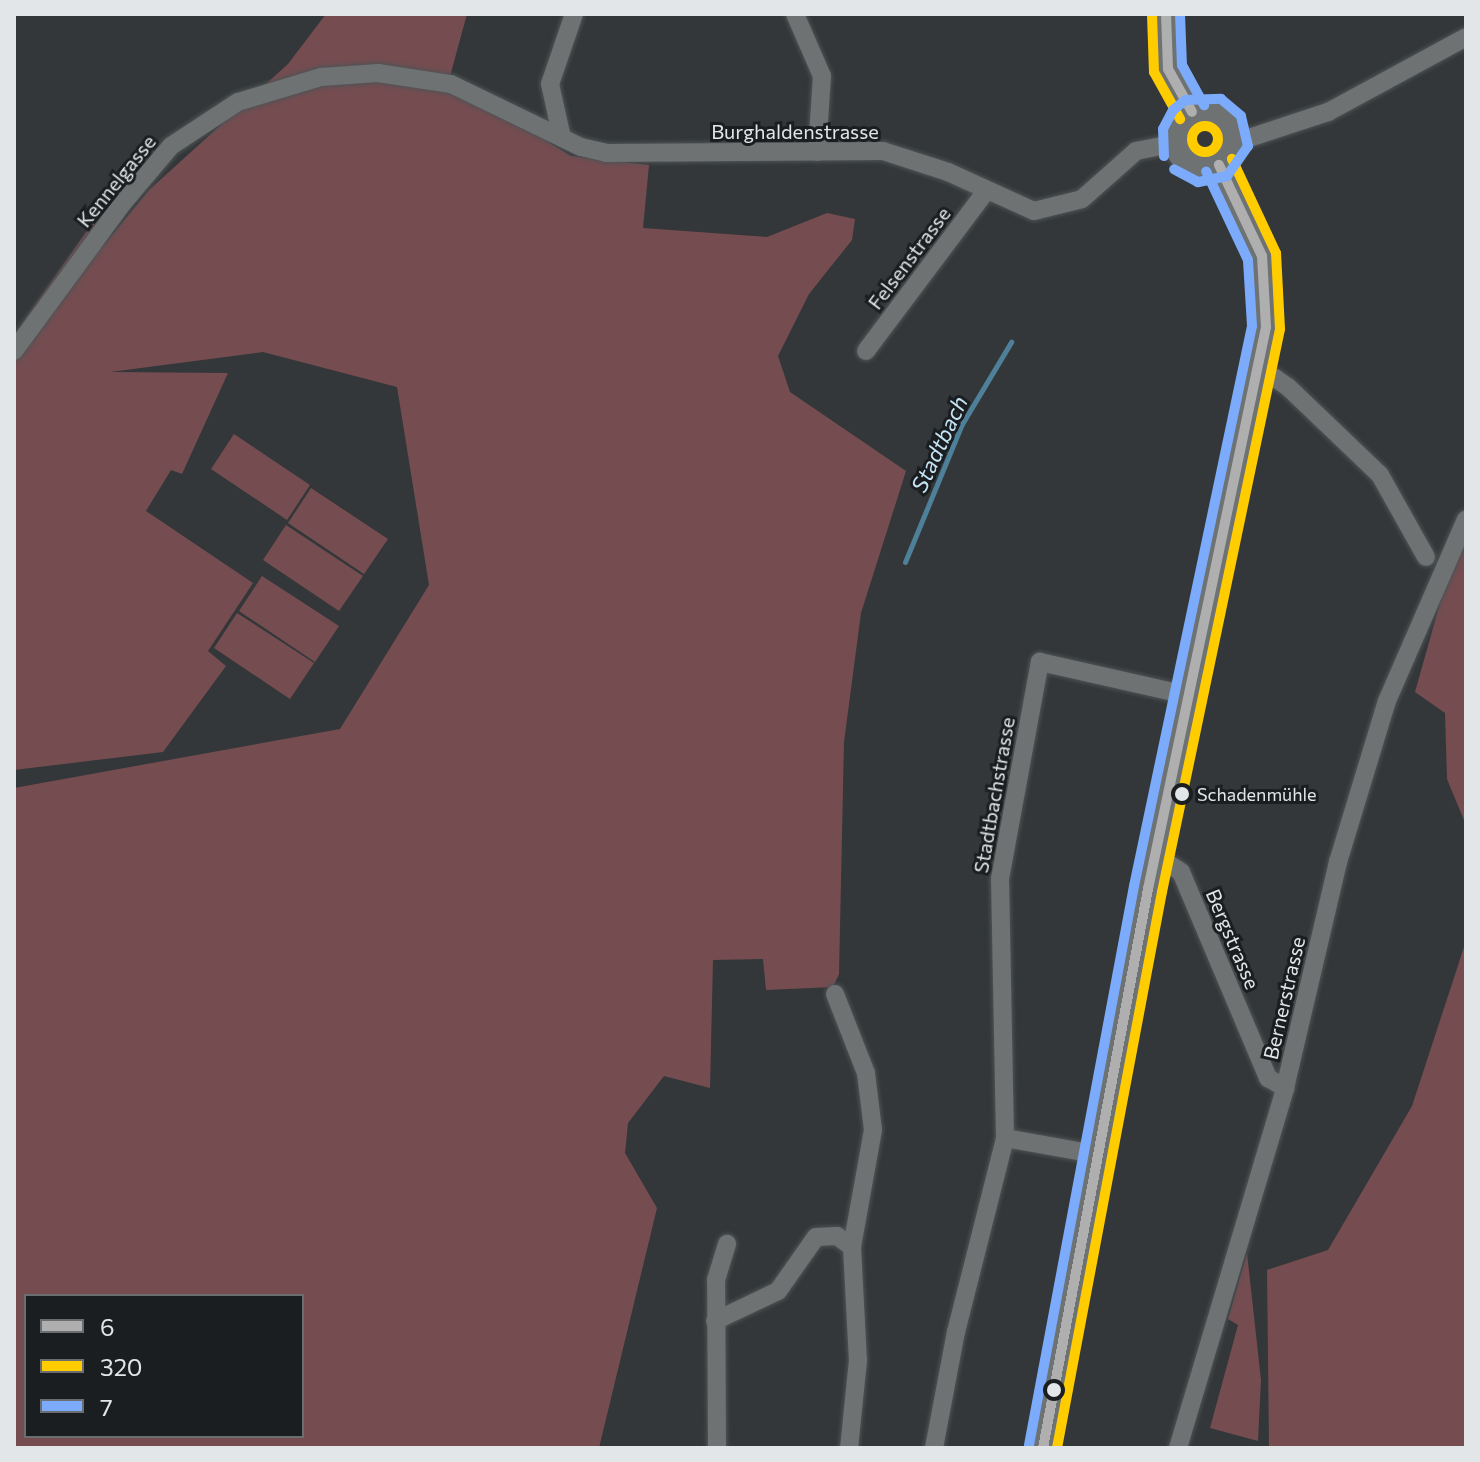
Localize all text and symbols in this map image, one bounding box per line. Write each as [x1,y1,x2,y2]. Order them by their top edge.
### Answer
street label: Burghaldenstrasse [711,119,879,143]
street label: Kennelgasse [72,130,160,232]
street label: Felsenstrasse [863,202,955,314]
water label: Stadtbach [905,392,973,496]
street label: Stadtbachstrasse [968,715,1020,875]
place label: Schadenmühle [1197,783,1317,805]
marker: Schadenmühle [1174,786,1190,802]
street label: Bergstrasse [1201,885,1265,993]
street label: Bernerstrasse [1258,934,1310,1062]
legend [24,1294,304,1438]
text: 6 [100,1312,115,1341]
text: 320 [100,1352,143,1381]
unlabelled marker [1046,1382,1062,1398]
text: 7 [100,1392,113,1421]

